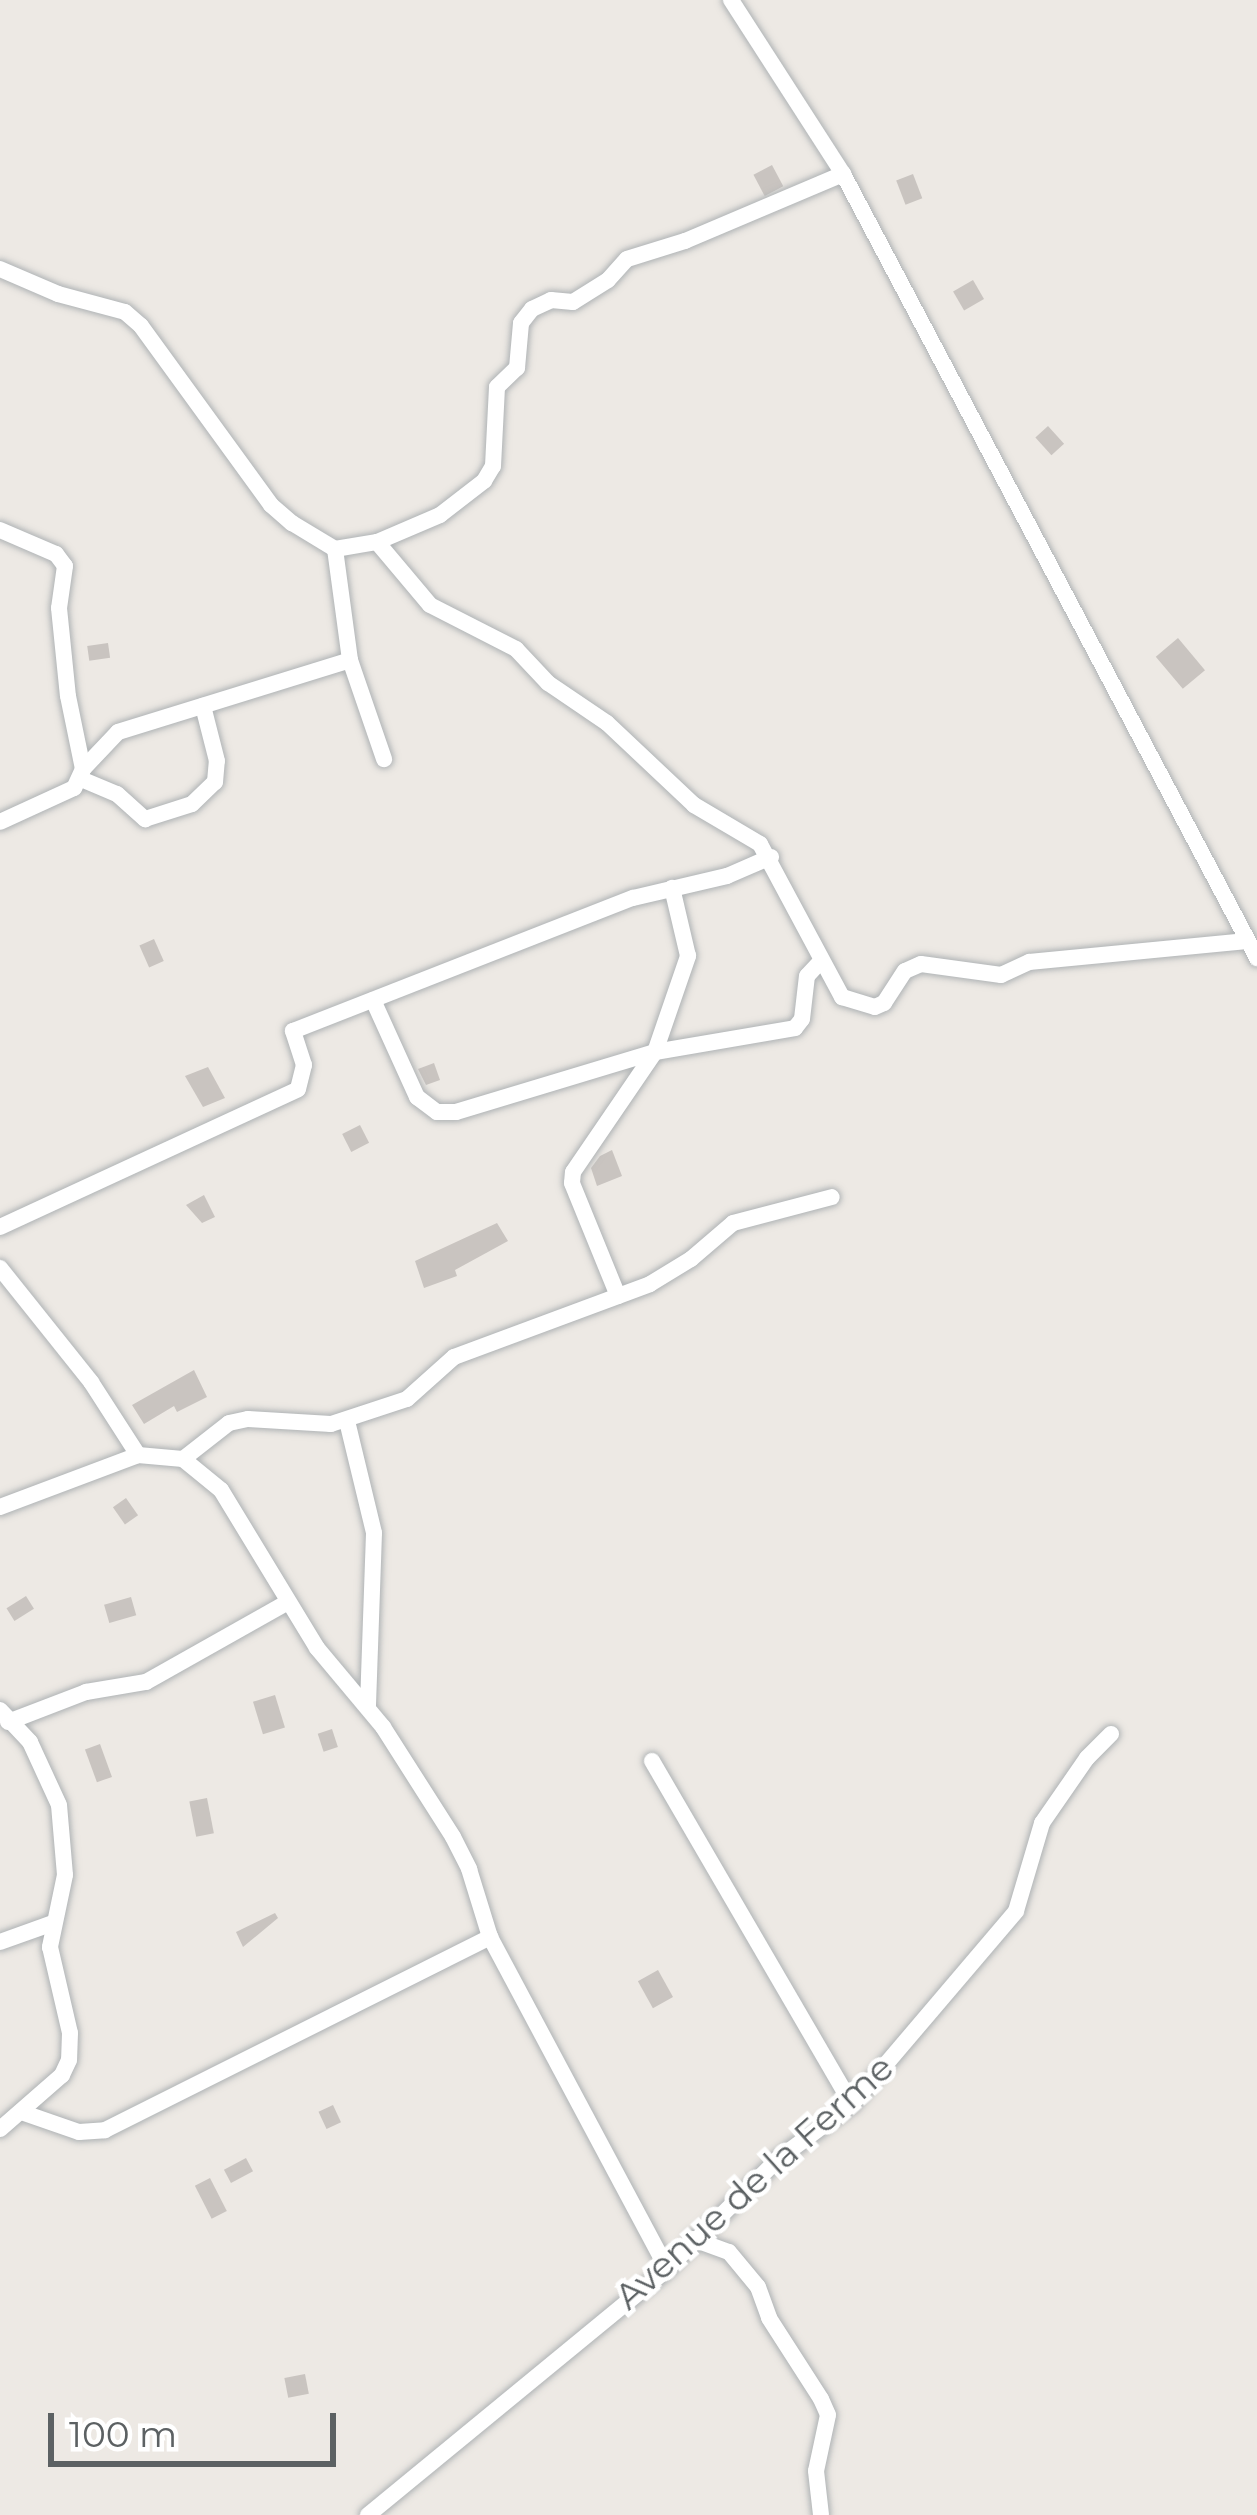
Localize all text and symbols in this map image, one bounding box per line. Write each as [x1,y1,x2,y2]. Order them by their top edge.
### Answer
street label: Avenue de la Ferme [606,2046,902,2318]
scale bar [54,2389,342,2463]
text: 100 m [69,2412,177,2456]

